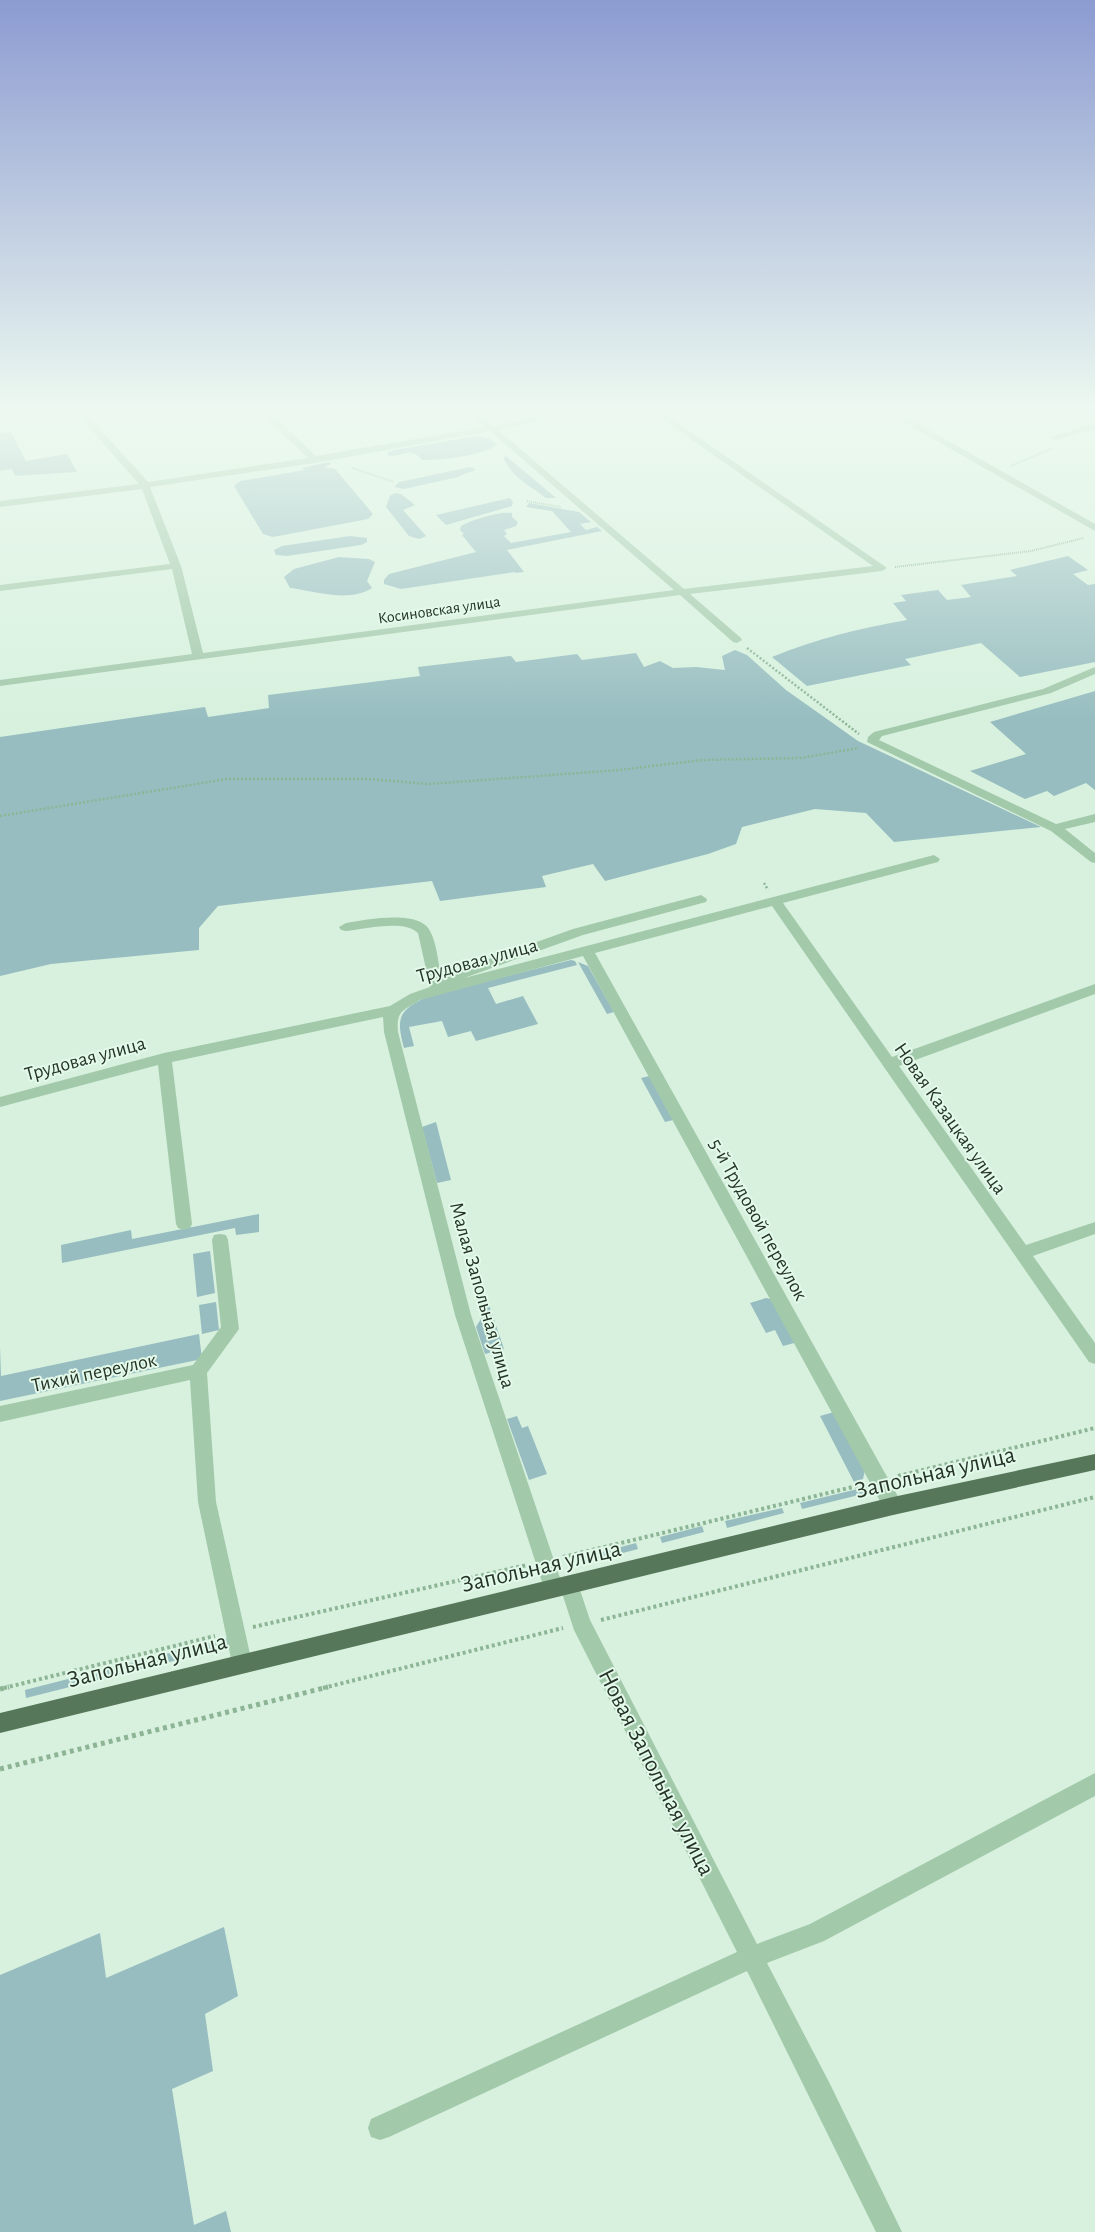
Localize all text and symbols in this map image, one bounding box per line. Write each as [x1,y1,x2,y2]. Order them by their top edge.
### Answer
street label: Косиновская улица [377,593,502,628]
street label: Трудовая улица [415,935,540,987]
street label: Трудовая улица [23,1033,148,1085]
street label: Новая Казацкая улица [890,1039,1010,1198]
street label: 5-й Трудовой переулок [705,1135,811,1304]
street label: Малая Запольная улица [446,1200,518,1391]
street label: Тихий переулок [30,1350,158,1396]
street label: Запольная улица [853,1443,1018,1503]
street label: Запольная улица [459,1537,624,1597]
street label: Запольная улица [65,1630,230,1692]
street label: Новая Запольная улица [594,1665,719,1880]

